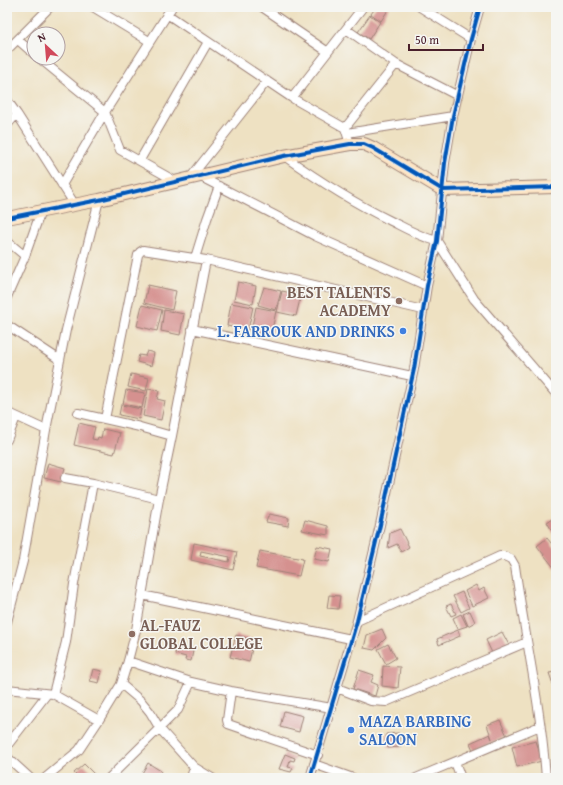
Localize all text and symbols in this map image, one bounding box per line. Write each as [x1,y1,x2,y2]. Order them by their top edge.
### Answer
north arrow [26,26,66,66]
scale bar [409,26,483,52]
text: N [35,28,49,46]
text: 50 m [415,31,439,48]
place label: BEST TALENTS ACADEMY [287,280,391,322]
marker: BEST TALENTS ACADEMY [394,296,404,306]
place label: L. FARROUK AND DRINKS [217,319,395,343]
marker: L. FARROUK AND DRINKS [398,326,408,336]
place label: AL-FAUZ GLOBAL COLLEGE [140,613,263,655]
marker: AL-FAUZ GLOBAL COLLEGE [127,629,137,639]
place label: MAZA BARBING SALOON [359,709,472,751]
marker: MAZA BARBING SALOON [346,725,356,735]

